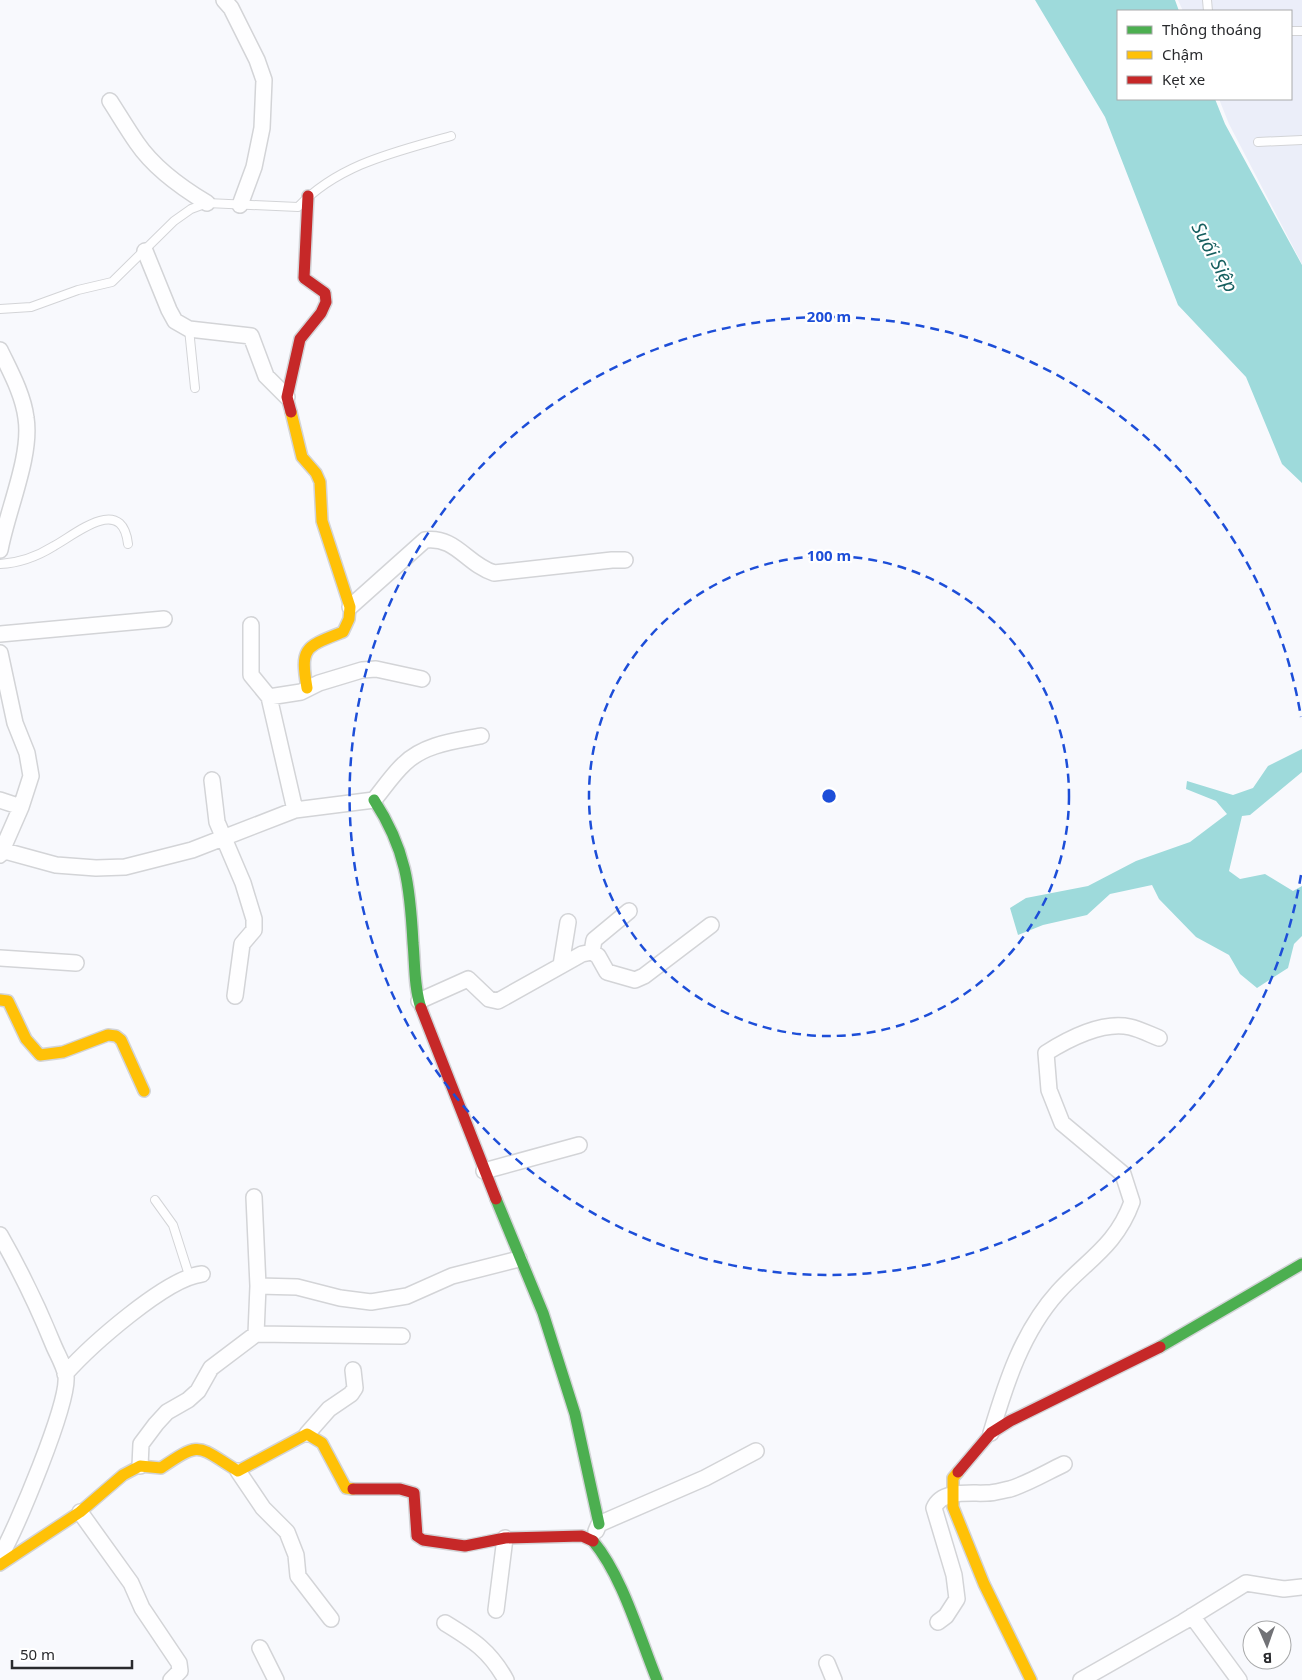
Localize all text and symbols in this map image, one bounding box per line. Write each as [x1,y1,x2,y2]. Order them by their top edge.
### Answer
legend [1117,10,1292,100]
text: Thông thoáng [1162,19,1262,39]
text: Chậm [1162,44,1203,64]
text: Kẹt xe [1162,69,1205,89]
water label: Suối Siệp [1186,217,1244,297]
text: 200 m [807,306,851,326]
text: 100 m [807,545,851,565]
centre of rings [820,787,838,805]
north arrow [1242,1620,1292,1670]
scale bar [12,1638,132,1670]
text: 50 m [20,1644,55,1664]
text: B [1262,1649,1272,1668]

